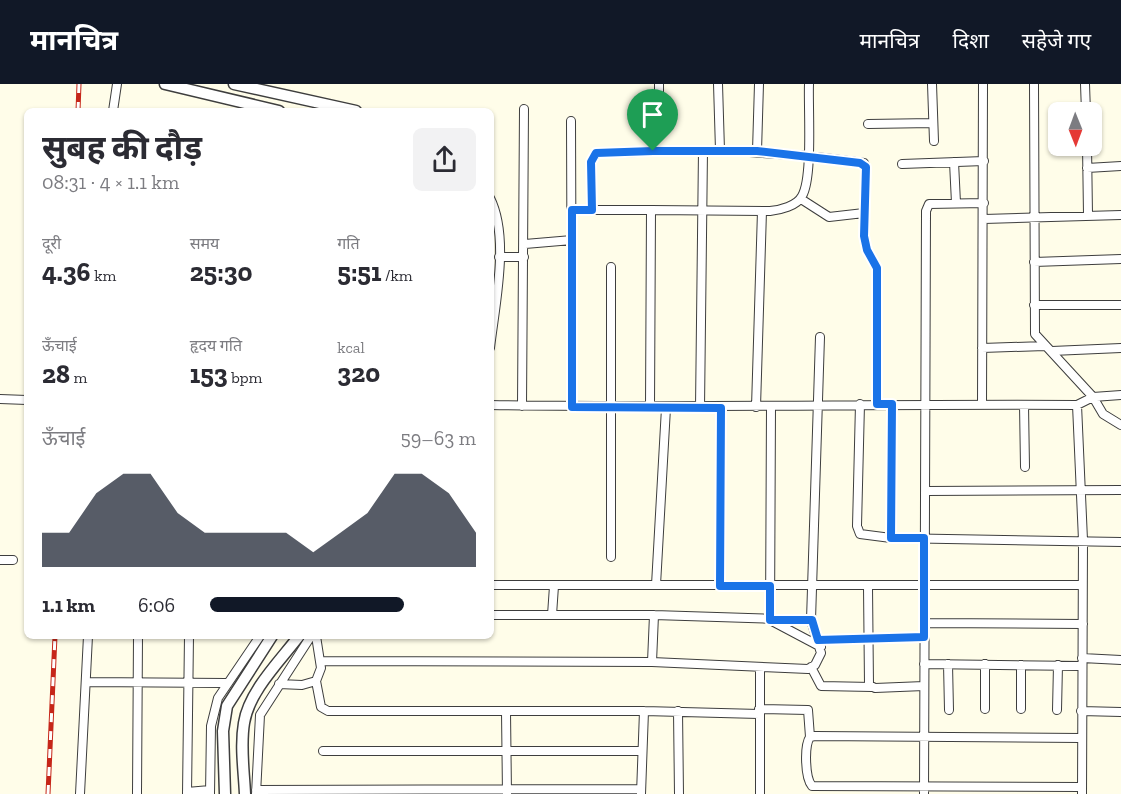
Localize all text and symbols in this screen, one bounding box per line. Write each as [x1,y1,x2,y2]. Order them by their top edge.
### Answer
text: मानचित्र [30,24,118,57]
text: मानचित्र [860,28,920,53]
text: दिशा [953,28,989,53]
text: सहेजे गए [1022,28,1091,53]
pin [627,89,678,151]
icon: arrive [636,98,669,131]
north arrow [1048,102,1102,156]
map controls [1048,102,1102,156]
text: सुबह की दौड़ [42,128,202,167]
button: share [413,128,476,191]
text: 08:31 · 4 × 1.1 km [42,170,179,194]
text: दूरी [42,234,61,253]
text: समय [190,234,219,253]
text: गति [337,234,360,253]
text: 4.36 [42,256,91,288]
text: 25:30 [190,256,252,288]
text: 5:51 [337,256,381,288]
text: km [91,266,116,285]
text: /km [381,266,413,285]
text: ऊँचाई [42,336,77,355]
text: हृदय गति [190,336,242,355]
text: kcal [337,338,365,357]
text: 320 [337,357,380,389]
text: 28 [42,358,70,390]
text: 153 [190,358,228,390]
text: m [70,368,87,387]
text: bpm [228,368,262,387]
text: ऊँचाई [42,426,85,450]
text: 59–63 m [400,426,476,450]
text: 1.1 km [42,593,95,617]
text: 6:06 [138,593,175,617]

